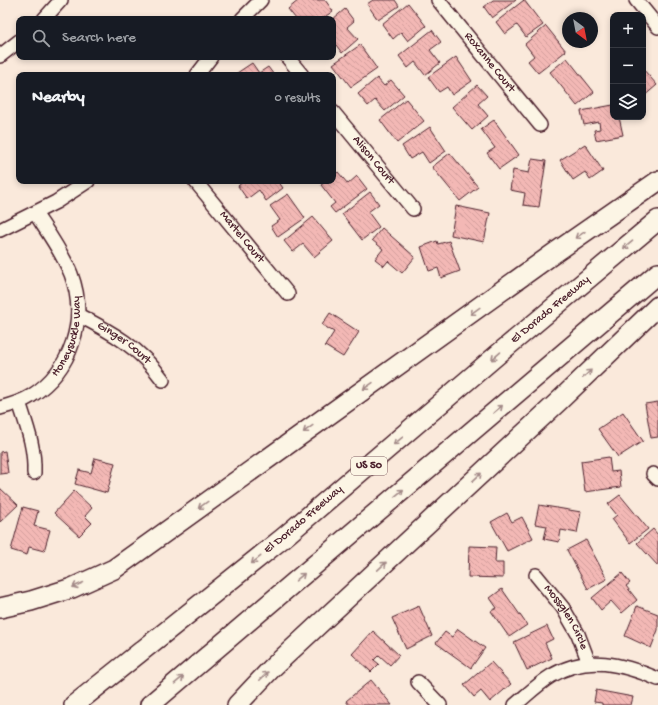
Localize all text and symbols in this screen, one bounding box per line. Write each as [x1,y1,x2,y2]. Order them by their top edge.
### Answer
north arrow [562,12,598,48]
map controls [610,12,646,120]
button: + [610,12,646,48]
search box [16,16,336,60]
icon: search [30,27,52,49]
text: Search here [62,29,136,47]
street label: Roxanne Court [461,30,519,97]
button: − [610,48,646,84]
button: layers [610,84,646,120]
text: Nearby [32,88,85,108]
text: 0 results [274,91,320,106]
street label: Alison Court [349,133,398,189]
street label: Martel Court [216,208,268,267]
one-way arrow [575,231,586,239]
one-way arrow [623,240,633,249]
street label: El Dorado Freeway [508,273,593,347]
street label: Honeysuckle Way [49,295,85,380]
one-way arrow [469,307,480,315]
street label: Ginger Court [94,319,154,368]
one-way arrow [491,351,502,360]
one-way arrow [582,369,592,379]
one-way arrow [363,382,374,390]
one-way arrow [493,405,503,414]
one-way arrow [303,425,314,433]
one-way arrow [393,436,404,445]
road number: US 50 [351,457,387,475]
one-way arrow [472,473,482,482]
street label: El Dorado Freeway [262,483,346,557]
one-way arrow [393,489,404,498]
one-way arrow [197,501,208,509]
one-way arrow [250,556,261,565]
one-way arrow [377,561,388,570]
one-way arrow [294,573,305,582]
one-way arrow [73,582,85,589]
street label: Mossglen Circle [540,582,591,652]
one-way arrow [259,671,269,681]
one-way arrow [174,675,185,684]

